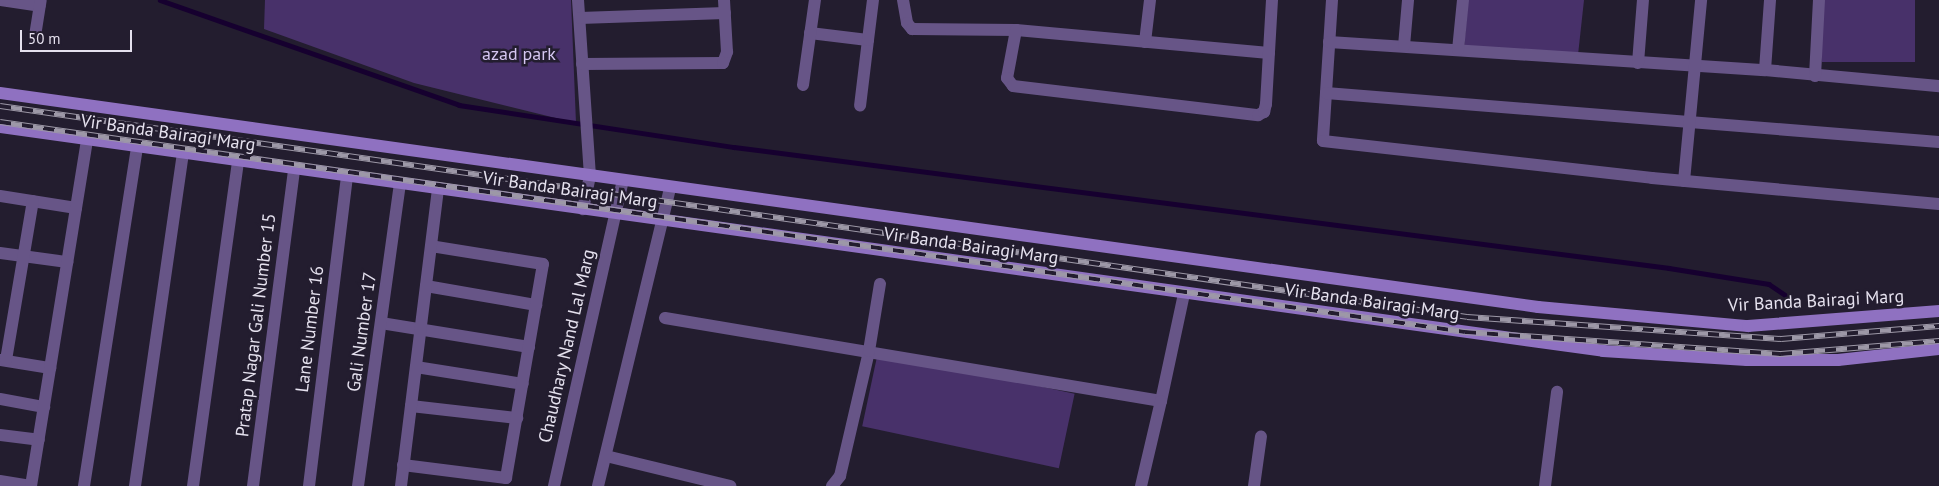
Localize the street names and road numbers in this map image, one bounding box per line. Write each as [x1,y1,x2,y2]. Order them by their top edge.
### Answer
street label: Vir Banda Bairagi Marg [79,110,257,156]
street label: Vir Banda Bairagi Marg [481,167,659,213]
street label: Pratap Nagar Gali Number 15 [232,212,280,438]
street label: Vir Banda Bairagi Marg [882,223,1060,269]
street label: Chaudhary Nand Lal Marg [534,247,600,445]
street label: Lane Number 16 [292,264,328,394]
street label: Gali Number 17 [343,271,381,393]
street label: Vir Banda Bairagi Marg [1283,279,1461,325]
street label: Vir Banda Bairagi Marg [1727,286,1905,316]

